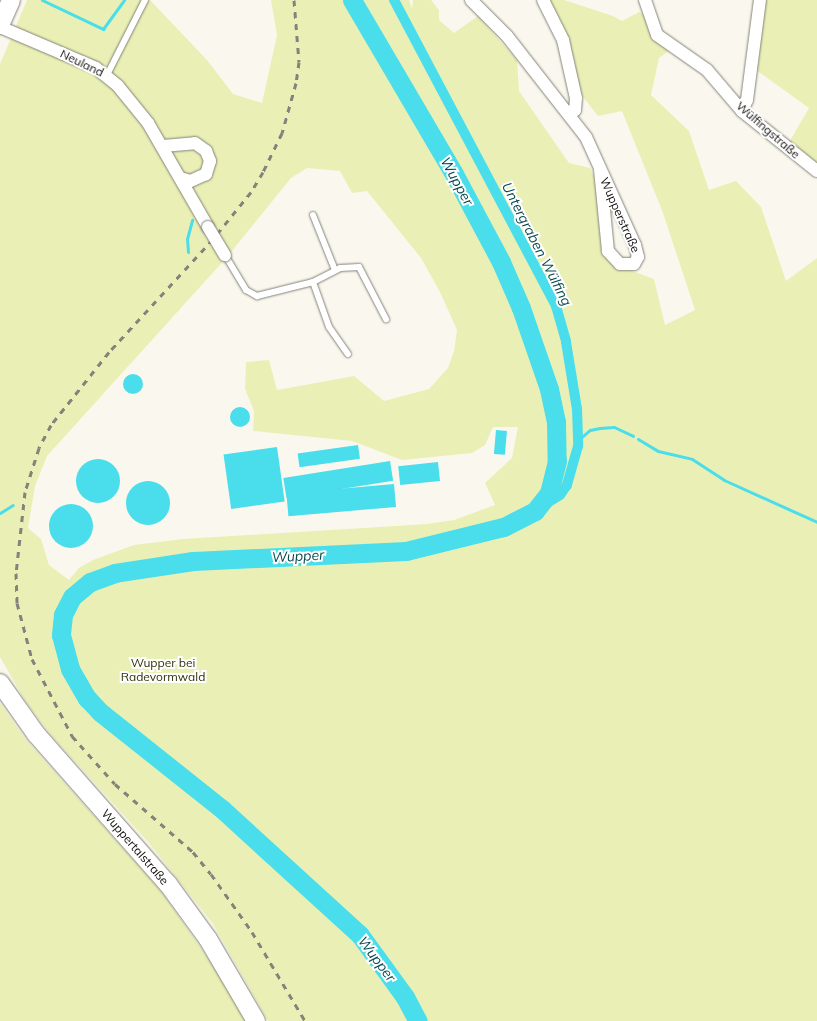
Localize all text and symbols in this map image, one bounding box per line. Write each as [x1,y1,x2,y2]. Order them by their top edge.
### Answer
street label: Neuland [58,46,106,80]
street label: Wülfingstraße [733,99,803,161]
water label: Wupper [437,154,477,208]
street label: Wupperstraße [597,175,643,255]
water label: Untergraben Wülfing [499,179,575,309]
water label: Wupper [271,546,325,566]
park label: Wupper bei Radevormwald [121,656,205,684]
street label: Wuppertalstraße [98,806,172,888]
water label: Wupper [355,933,399,985]

